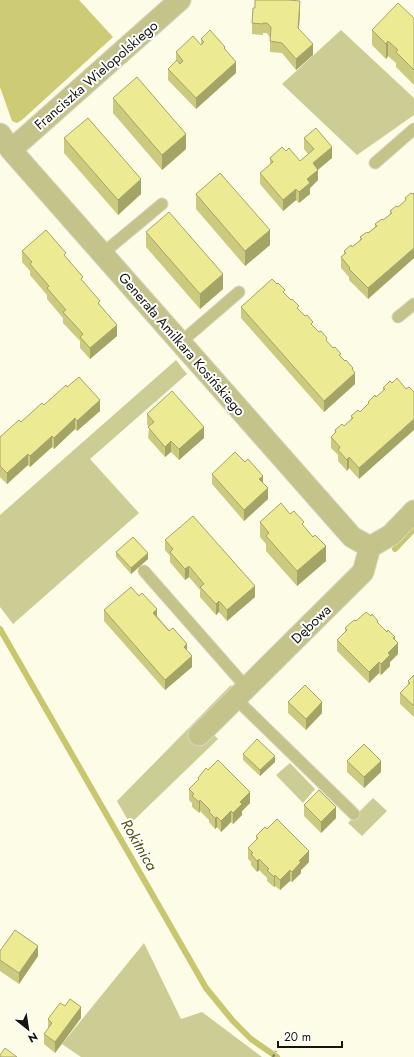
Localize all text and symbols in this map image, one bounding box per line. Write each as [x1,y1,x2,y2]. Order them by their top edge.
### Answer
street label: Franciszka Wielopolskiego [30,15,162,134]
street label: Generała Amilkara Kosińskiego [114,268,250,420]
street label: Dębowa [287,600,335,648]
water label: Rokitnica [115,815,163,876]
north arrow [8,1009,48,1049]
scale bar [278,1023,342,1049]
text: 20 m [284,1028,311,1046]
text: N [25,1029,41,1047]

